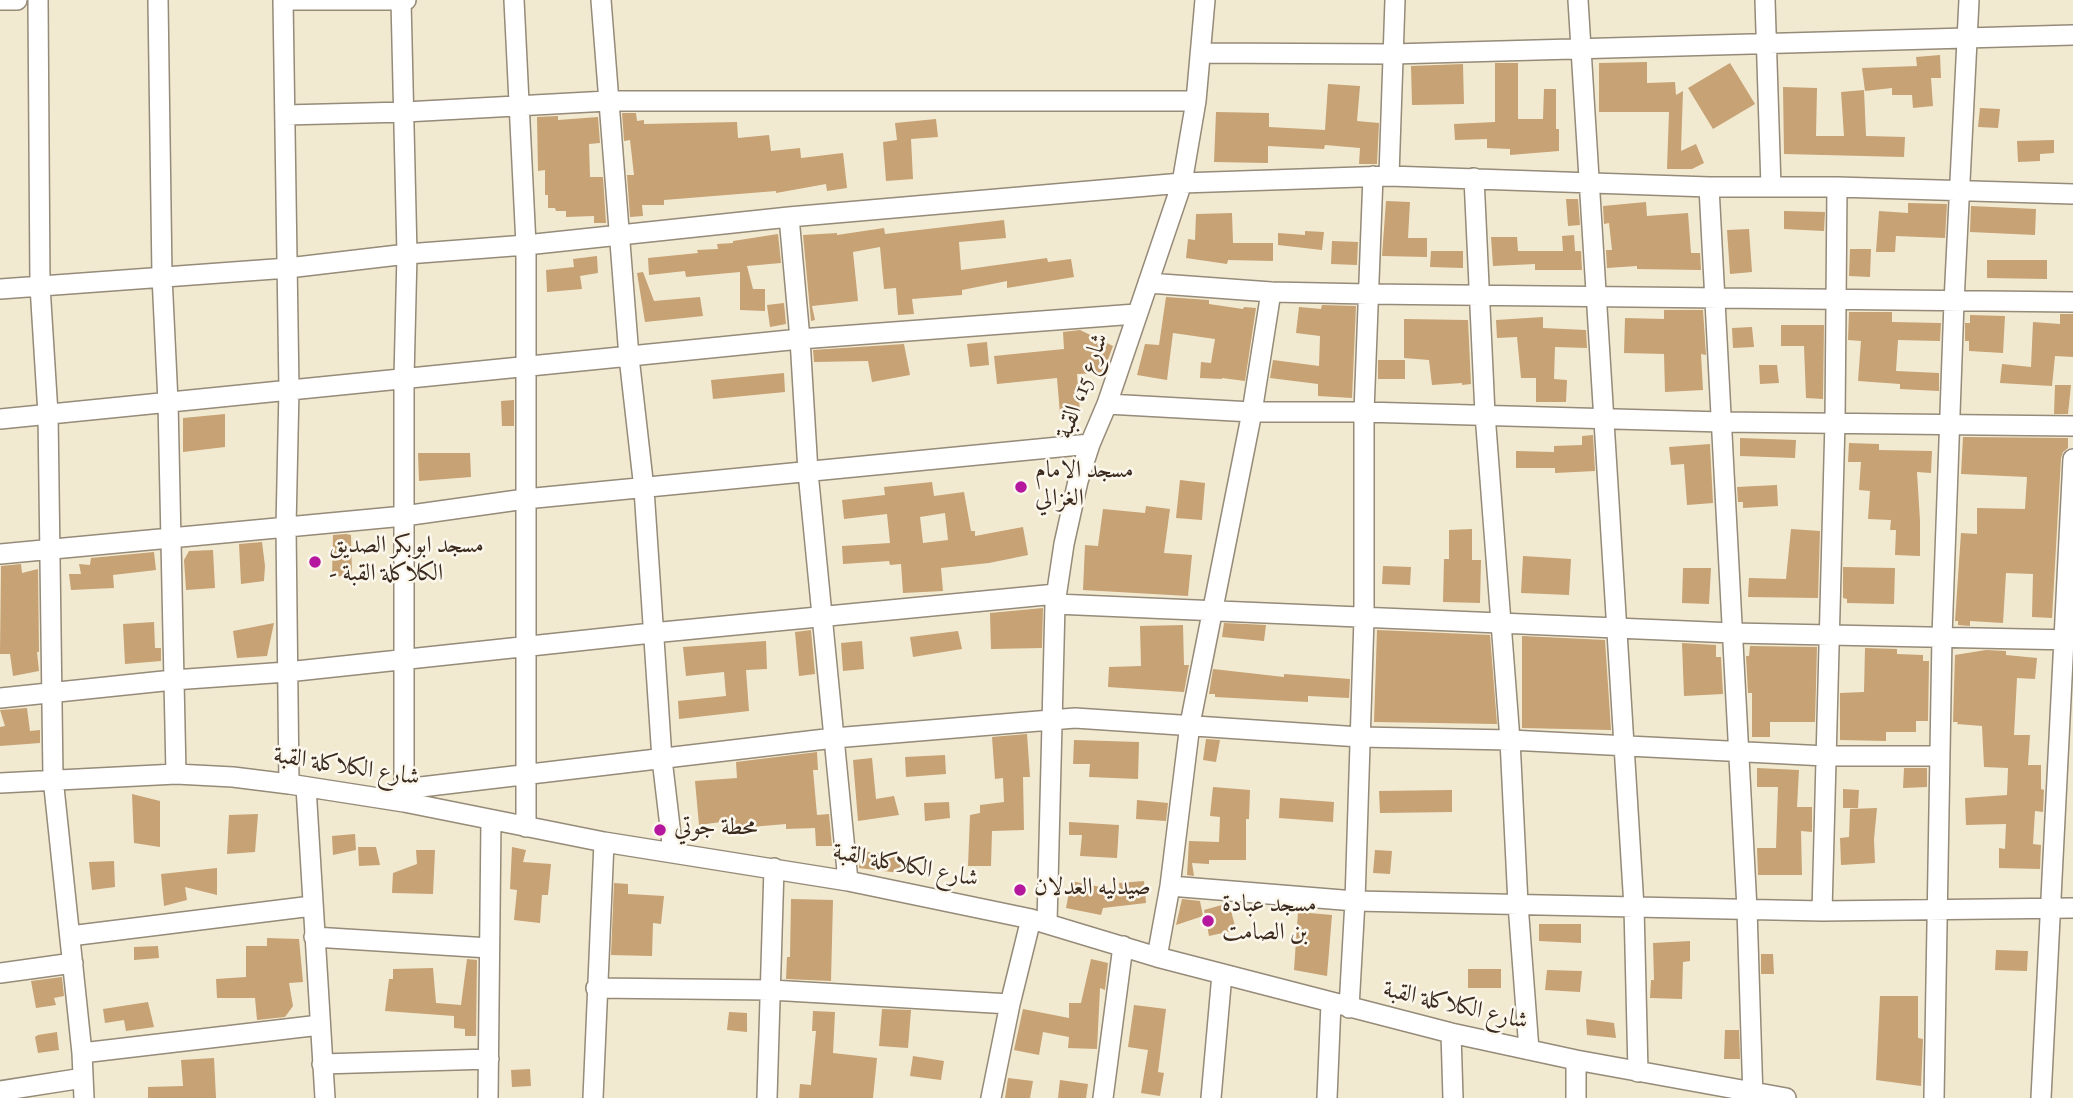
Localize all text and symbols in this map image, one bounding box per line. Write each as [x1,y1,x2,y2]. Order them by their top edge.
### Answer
street label: شارع 15، القبة [1053,330,1117,444]
place label: مسجد الامام الغزالي [1035,459,1133,515]
marker: مسجد الامام الغزالي [1013,479,1029,495]
place label: مسجد ابوبكر الصديق - الكلاكلة القبة [329,534,484,590]
marker: مسجد ابوبكر الصديق - الكلاكلة القبة [307,554,323,570]
street label: شارع الكلاكلة القبة [271,743,421,795]
place label: محطة جوتي [674,816,758,844]
marker: محطة جوتي [652,822,668,838]
street label: شارع الكلاكلة القبة [830,840,980,896]
place label: صيدليه العدلان [1034,876,1151,904]
marker: صيدليه العدلان [1012,882,1028,898]
place label: مسجد عبادة بن الصامت [1222,893,1317,949]
marker: مسجد عبادة بن الصامت [1200,913,1216,929]
street label: شارع الكلاكلة القبة [1380,977,1530,1039]

